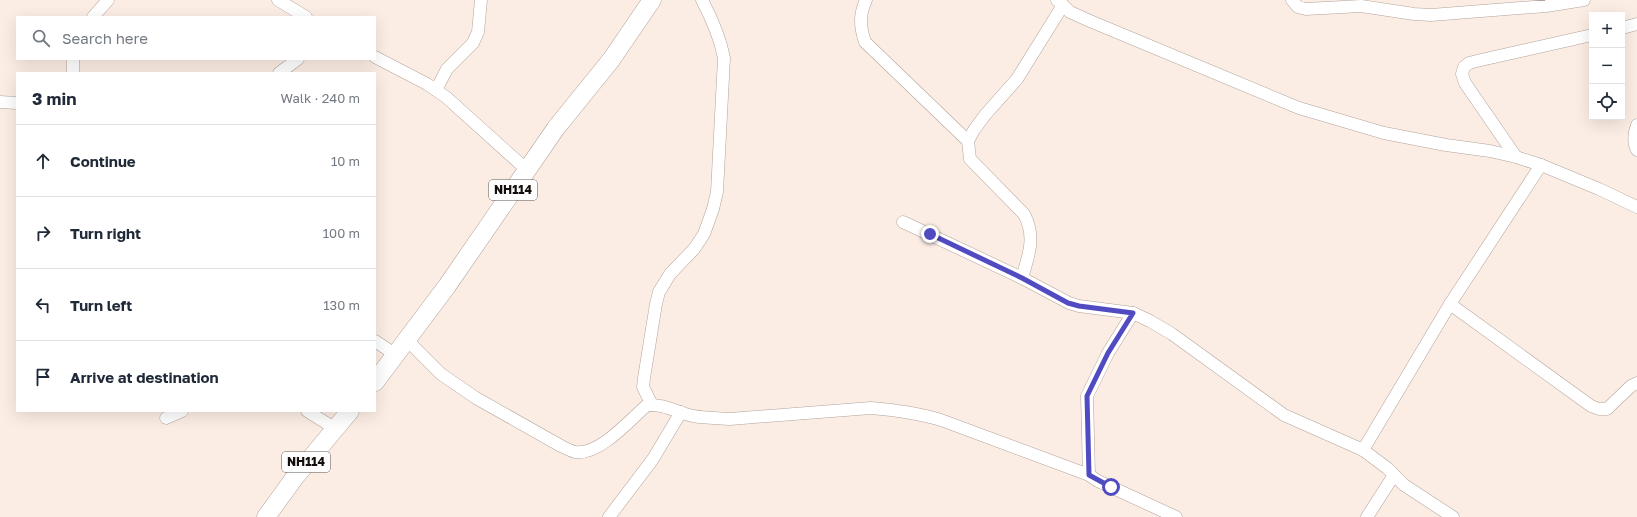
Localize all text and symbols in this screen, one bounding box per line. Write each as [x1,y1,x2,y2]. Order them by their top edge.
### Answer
map controls [1589,12,1625,120]
button: + [1589,12,1625,48]
search box [16,16,376,60]
icon: search [30,27,52,49]
text: Search here [62,29,148,47]
button: − [1589,48,1625,84]
button: locate [1589,84,1625,120]
text: 3 min [32,88,76,109]
text: Walk · 240 m [281,90,360,106]
icon: ahead [32,150,54,172]
text: Continue [70,152,136,170]
text: 10 m [331,153,360,169]
road number: NH114 [489,180,537,200]
icon: right [32,222,54,244]
text: Turn right [70,224,141,242]
text: 100 m [323,225,360,241]
route end [921,225,939,243]
icon: left [32,294,54,316]
text: Turn left [70,296,132,314]
text: 130 m [323,297,360,313]
icon: arrive [32,366,54,388]
text: Arrive at destination [70,368,219,386]
road number: NH114 [282,452,330,472]
route start [1102,478,1120,496]

